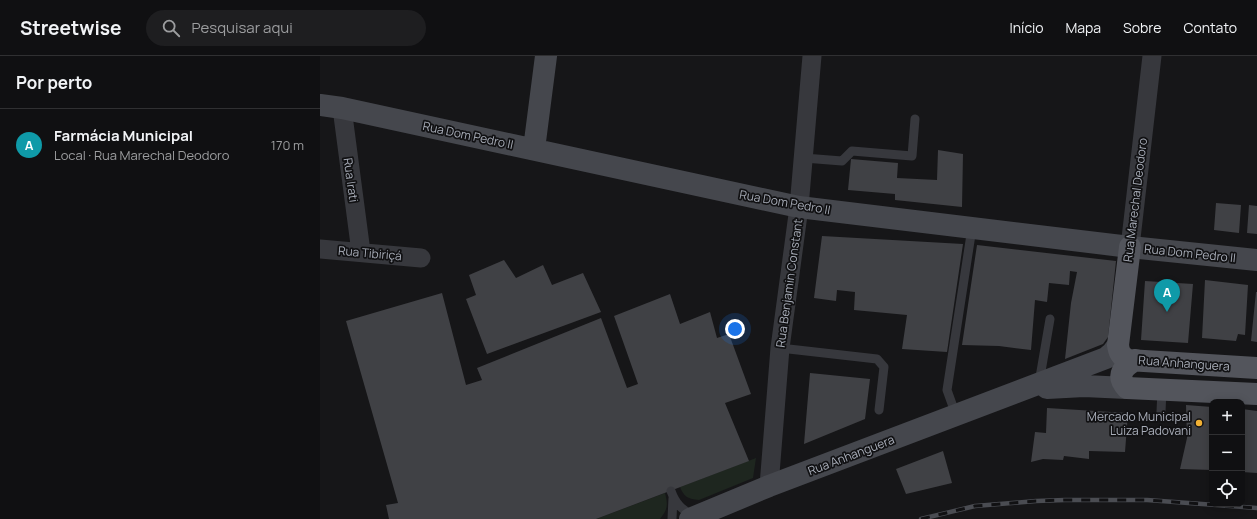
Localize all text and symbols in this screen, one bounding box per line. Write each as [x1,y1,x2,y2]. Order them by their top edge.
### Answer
search box [146,10,426,46]
text: Streetwise [20,15,122,41]
icon: search [160,17,182,39]
text: Pesquisar aqui [192,17,293,38]
text: Início [1010,18,1043,37]
text: Mapa [1065,18,1101,37]
text: Sobre [1123,18,1161,37]
text: Contato [1183,18,1237,37]
text: Por perto [16,71,92,94]
street label: Rua Dom Pedro II [421,117,515,153]
text: Farmácia Municipal [54,125,193,146]
text: A [25,136,33,154]
text: 170 m [271,136,304,154]
street label: Rua Marechal Deodoro [1119,137,1151,263]
text: Local · Rua Marechal Deodoro [54,146,229,164]
street label: Rua Irati [339,157,363,203]
street label: Rua Dom Pedro II [738,186,832,218]
street label: Rua Benjamin Constant [772,217,806,348]
street label: Rua Dom Pedro II [1143,240,1237,266]
street label: Rua Tibiriçá [337,242,403,264]
pin: A [1154,279,1180,312]
your location [725,319,745,339]
street label: Rua Anhanguera [1138,351,1230,375]
map controls [1209,399,1245,507]
button: + [1209,399,1245,435]
place label: Mercado Municipal Luiza Padovani [1087,408,1191,439]
marker: Mercado Municipal Luiza Padovani [1194,418,1204,428]
street label: Rua Anhanguera [805,431,897,479]
button: − [1209,435,1245,471]
button: locate [1209,471,1245,507]

